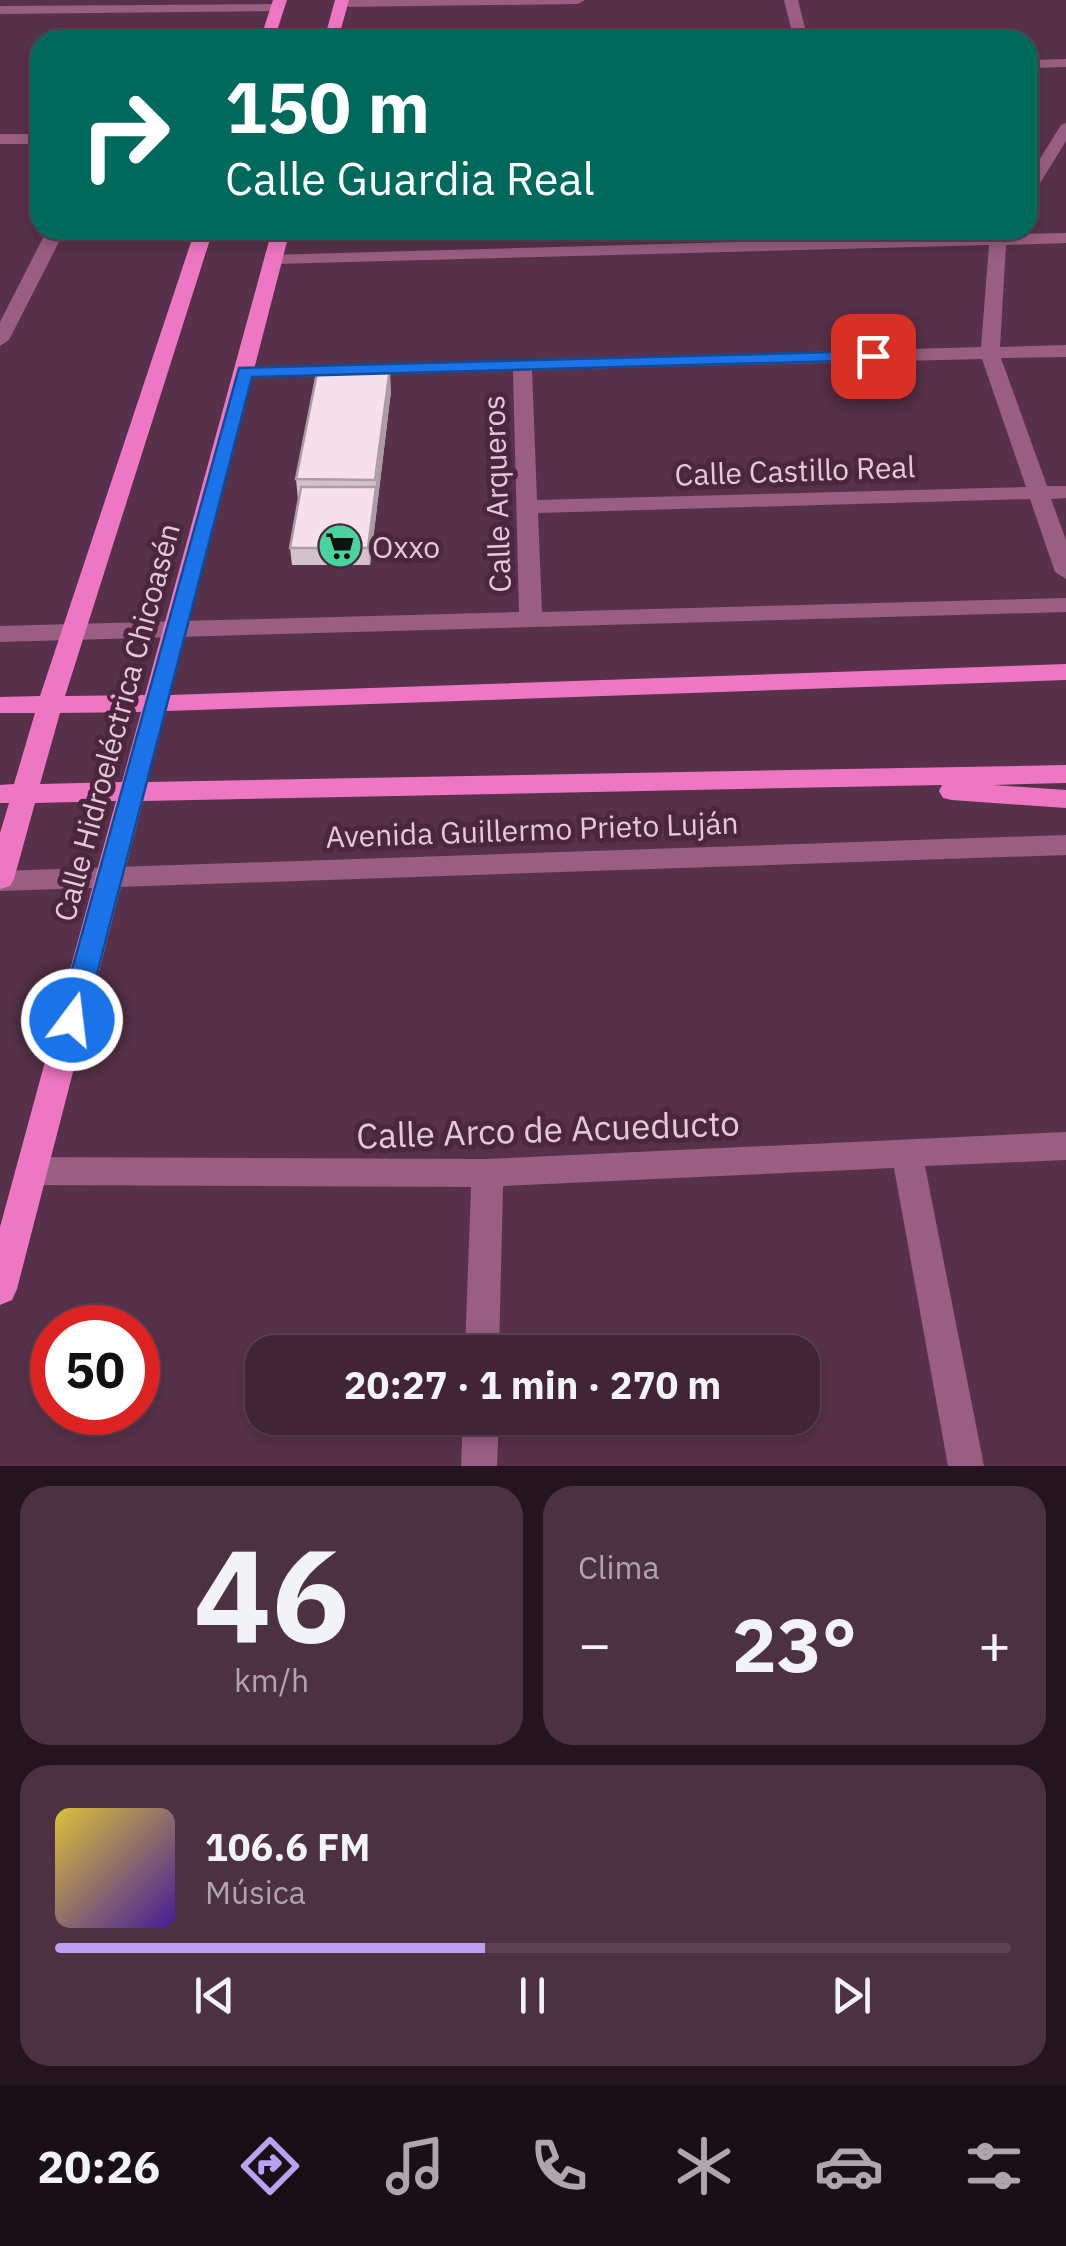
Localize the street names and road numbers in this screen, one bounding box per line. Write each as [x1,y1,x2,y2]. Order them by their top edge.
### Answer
street label: Calle Arqueros [473,395,519,593]
street label: Calle Castillo Real [674,446,916,494]
street label: Calle Hidroeléctrica Chicoasén [44,519,188,925]
street label: Avenida Guillermo Prieto Luján [325,802,739,856]
street label: Calle Arco de Acueducto [356,1099,740,1159]

